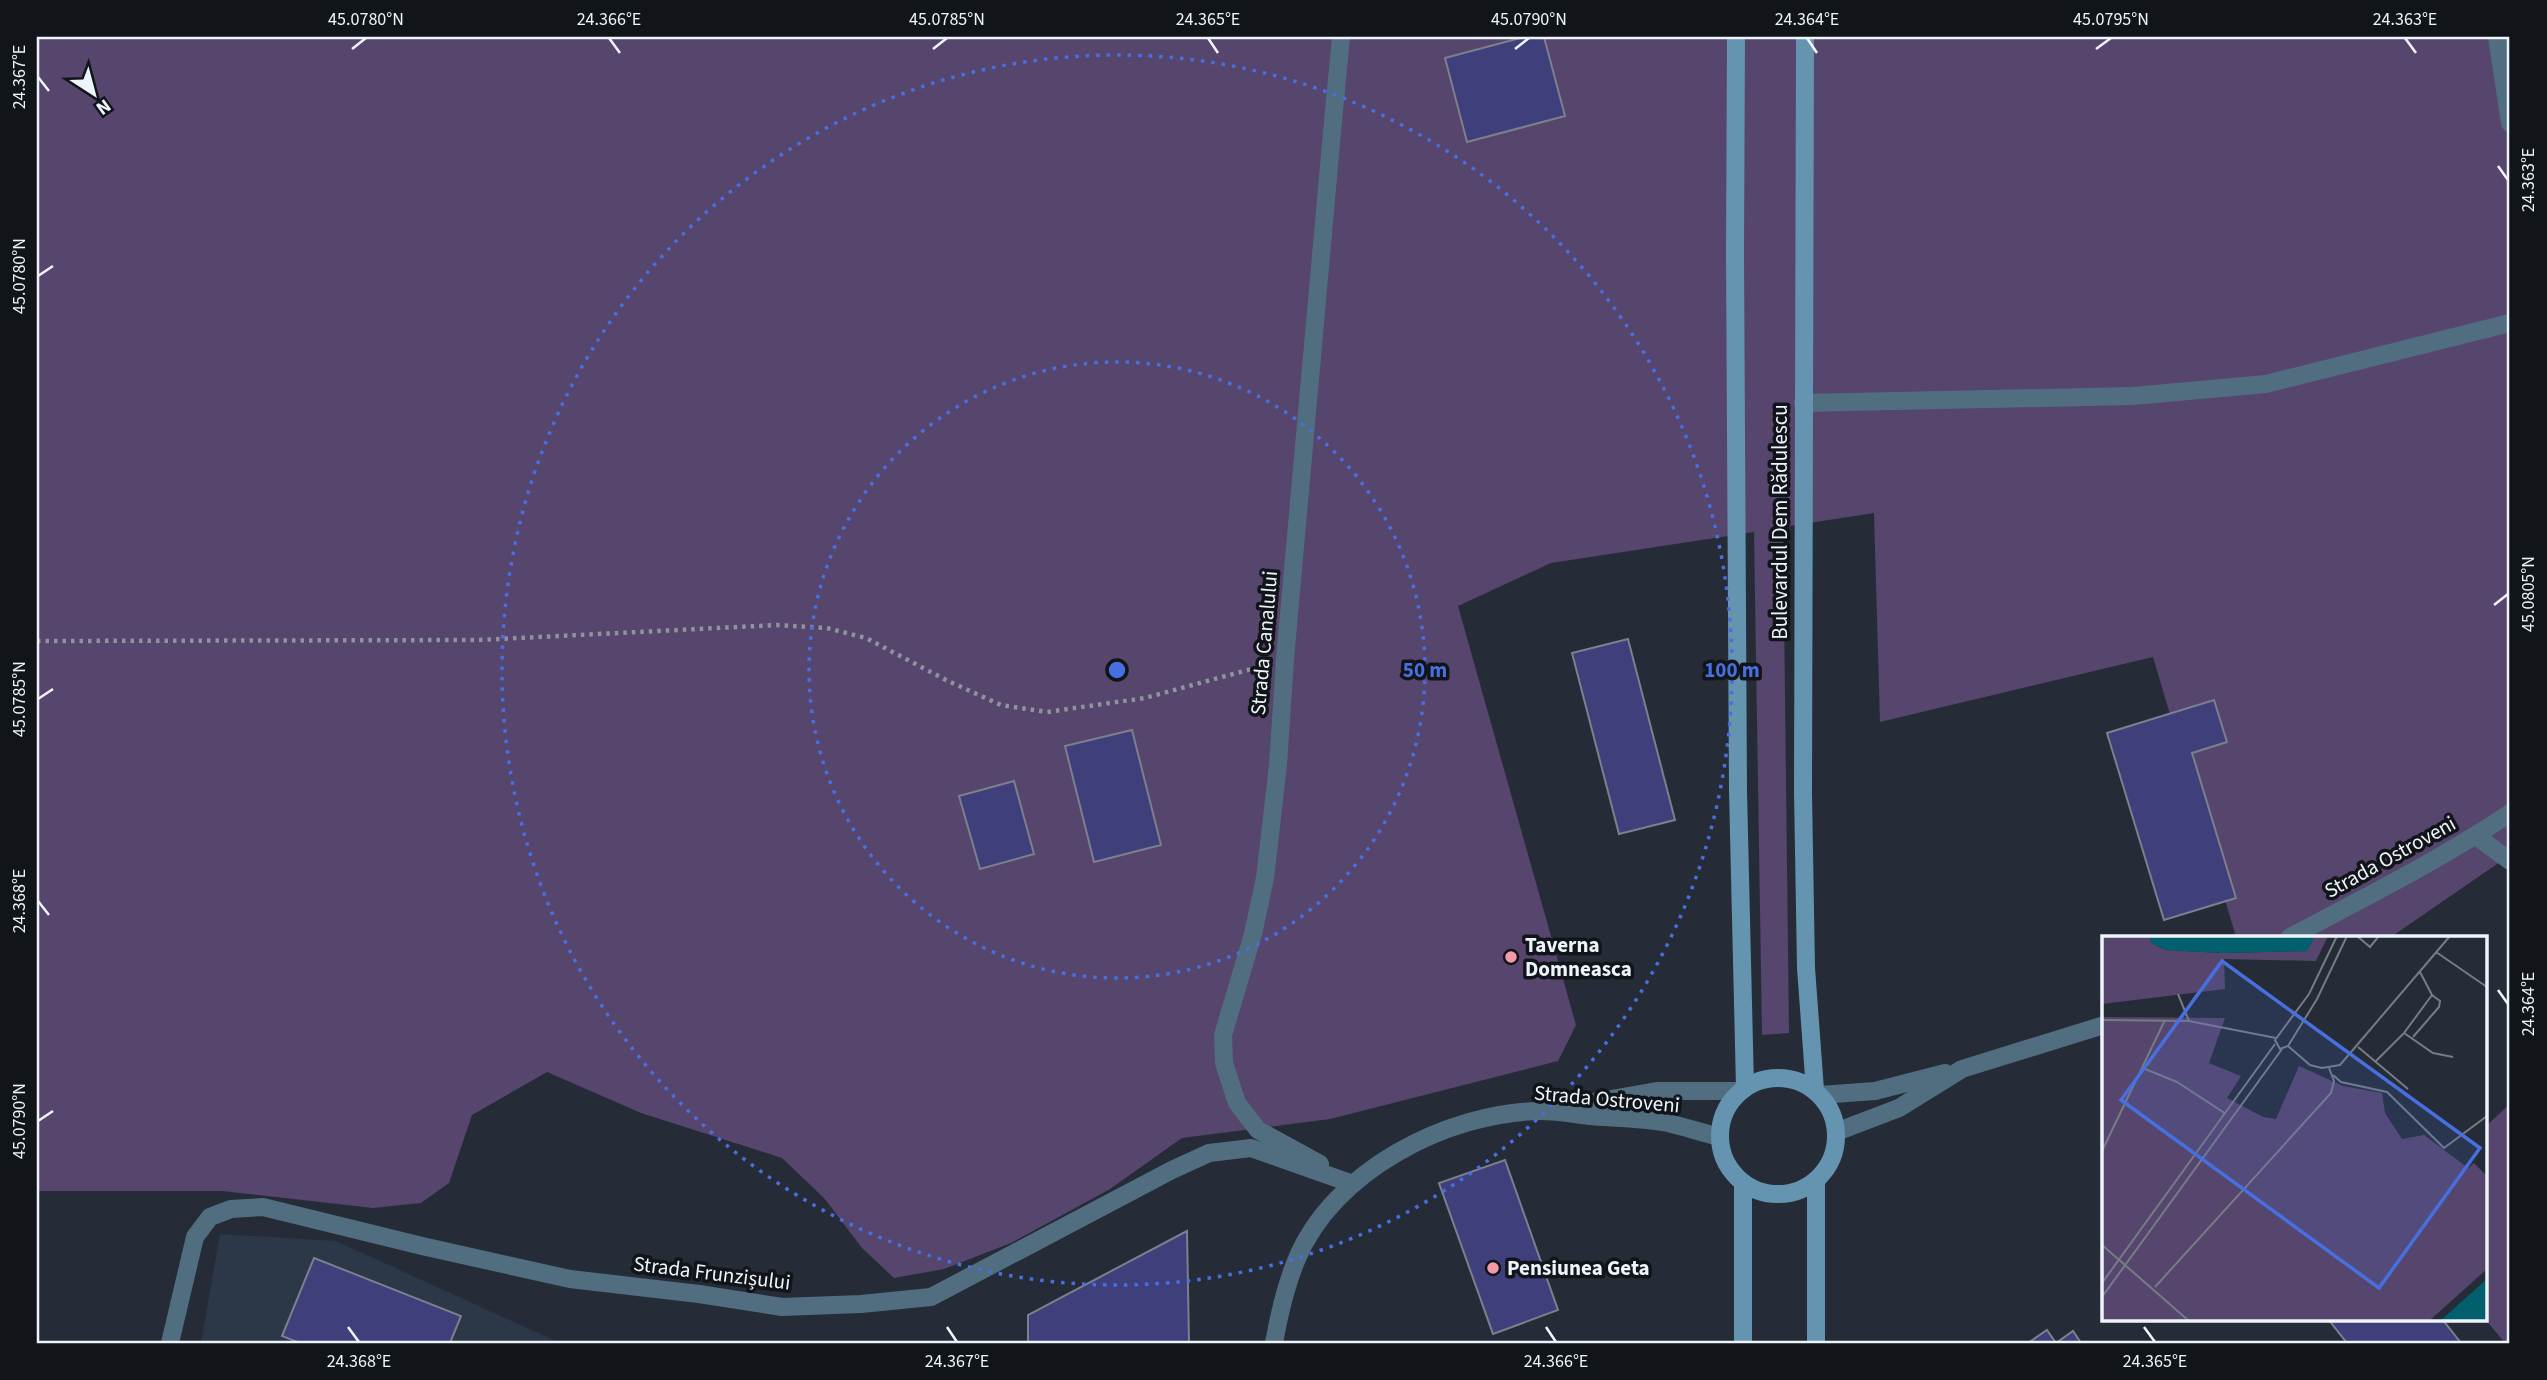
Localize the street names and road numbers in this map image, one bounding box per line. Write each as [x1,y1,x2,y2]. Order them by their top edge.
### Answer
street label: Bulevardul Dem Rădulescu [1765,404,1795,640]
street label: Strada Canalului [1243,569,1285,717]
street label: Strada Ostroveni [2319,808,2461,906]
street label: Strada Ostroveni [1533,1078,1681,1120]
street label: Strada Frunzișului [632,1248,792,1298]

